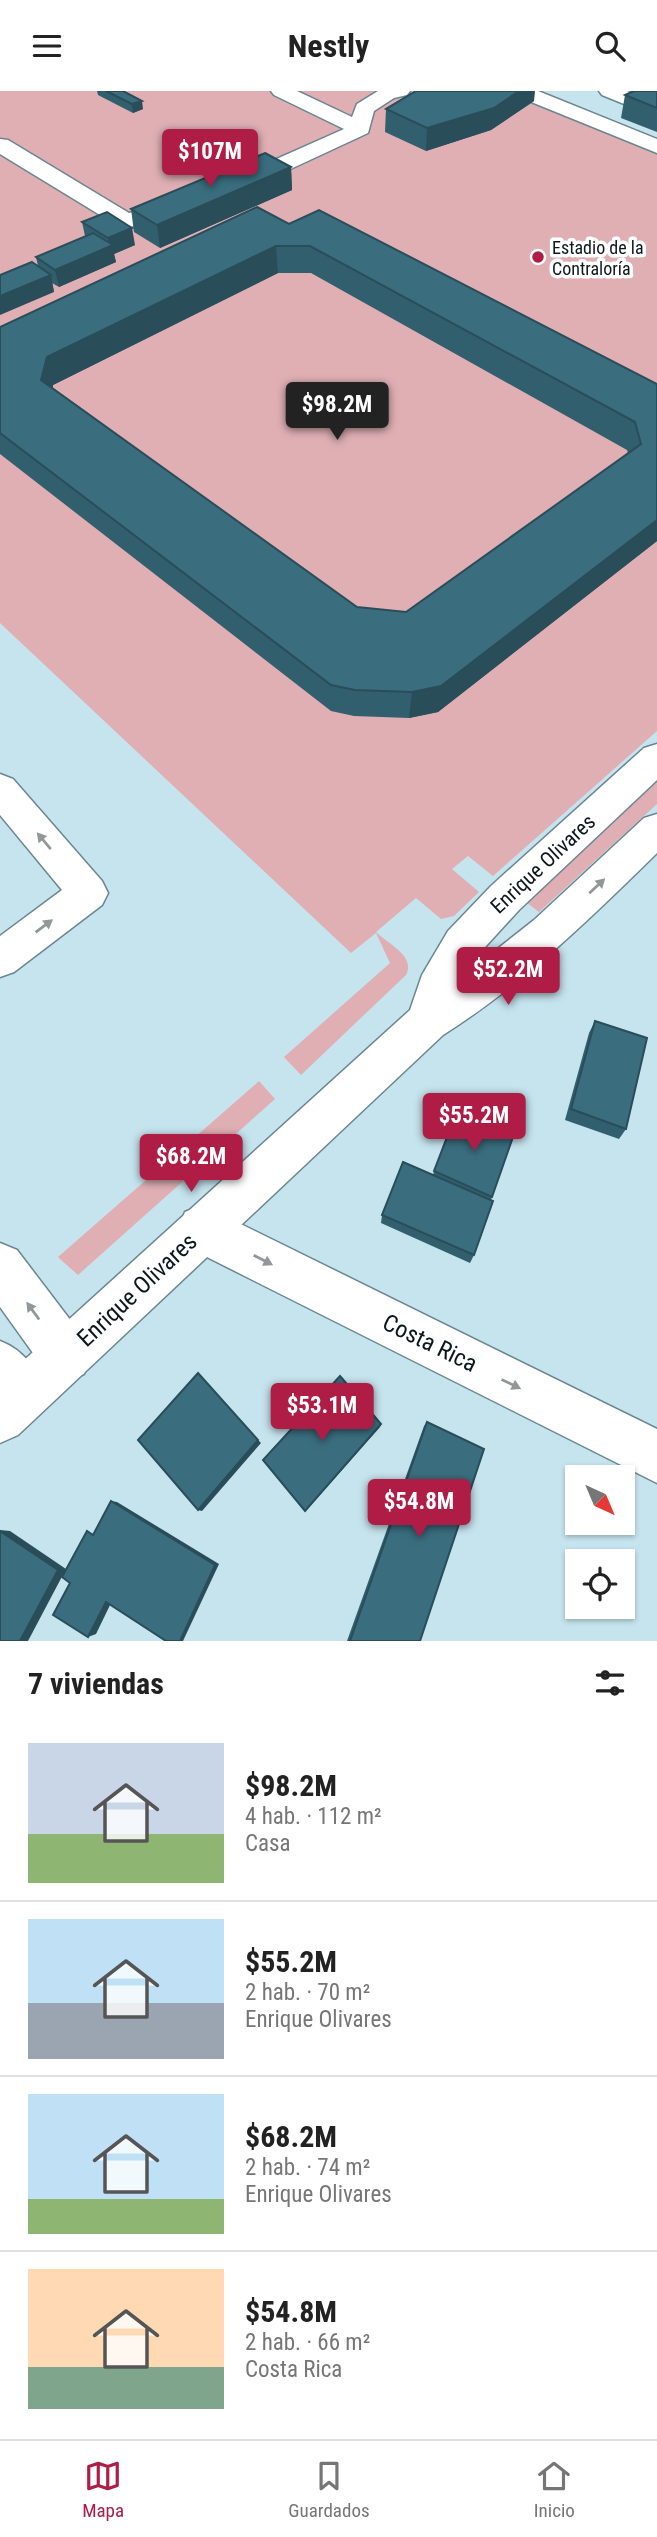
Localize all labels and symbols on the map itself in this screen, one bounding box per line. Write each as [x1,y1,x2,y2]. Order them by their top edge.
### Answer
pin: $107M [161,129,259,189]
place label: Estadio de la Contraloría [552,237,644,279]
marker: Estadio de la Contraloría [530,249,546,265]
pin: $98.2M [280,383,394,442]
street label: Enrique Olivares [486,810,600,918]
one-way arrow [37,833,52,850]
one-way arrow [588,879,605,895]
one-way arrow [35,920,53,934]
pin: $52.2M [451,947,565,1007]
pin: $55.2M [417,1093,531,1153]
pin: $68.2M [134,1135,248,1194]
street label: Enrique Olivares [71,1228,203,1352]
one-way arrow [253,1255,273,1266]
one-way arrow [26,1302,40,1321]
street label: Costa Rica [378,1308,482,1378]
one-way arrow [501,1378,521,1389]
pin: $53.1M [265,1383,379,1443]
north arrow [565,1465,635,1535]
pin: $54.8M [362,1479,476,1539]

